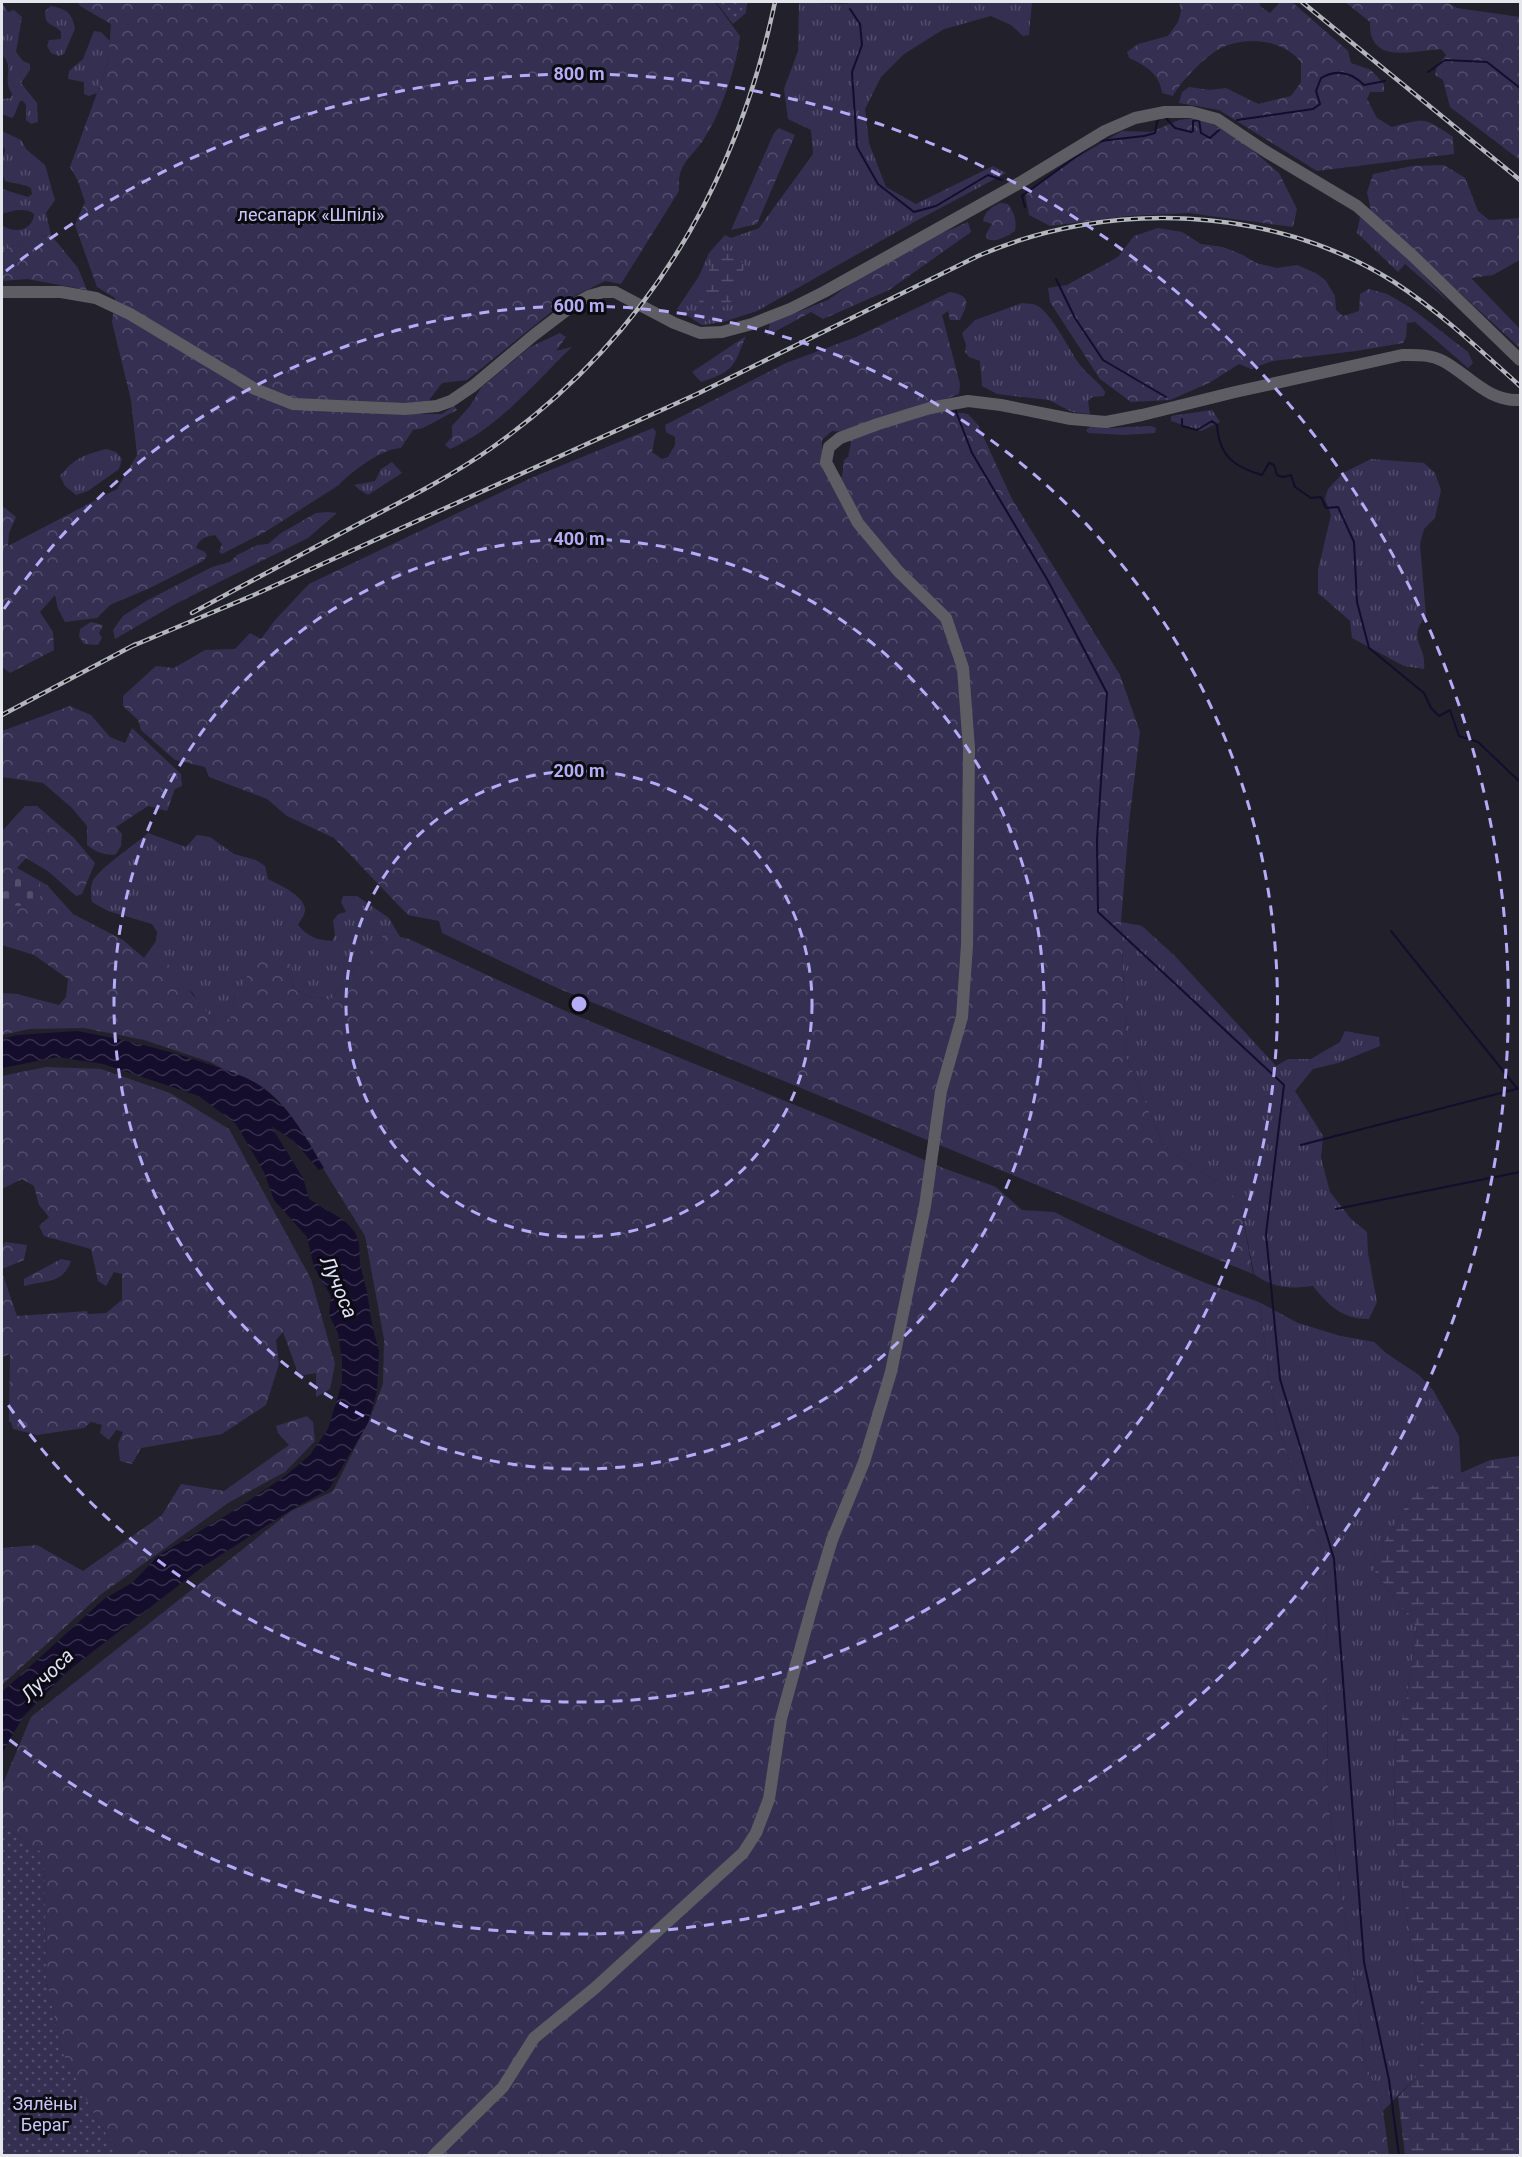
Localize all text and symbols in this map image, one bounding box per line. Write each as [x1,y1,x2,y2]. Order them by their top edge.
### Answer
text: 800 m [553,63,605,84]
park label: лесапарк «Шпілі» [237,204,385,225]
text: 600 m [553,295,605,316]
text: 400 m [553,528,605,549]
text: 200 m [553,760,605,781]
centre of rings [569,994,589,1014]
water label: Лучоса [315,1251,363,1322]
water label: Лучоса [15,1643,79,1707]
park label: Зялёны Бераг [13,2093,77,2135]

